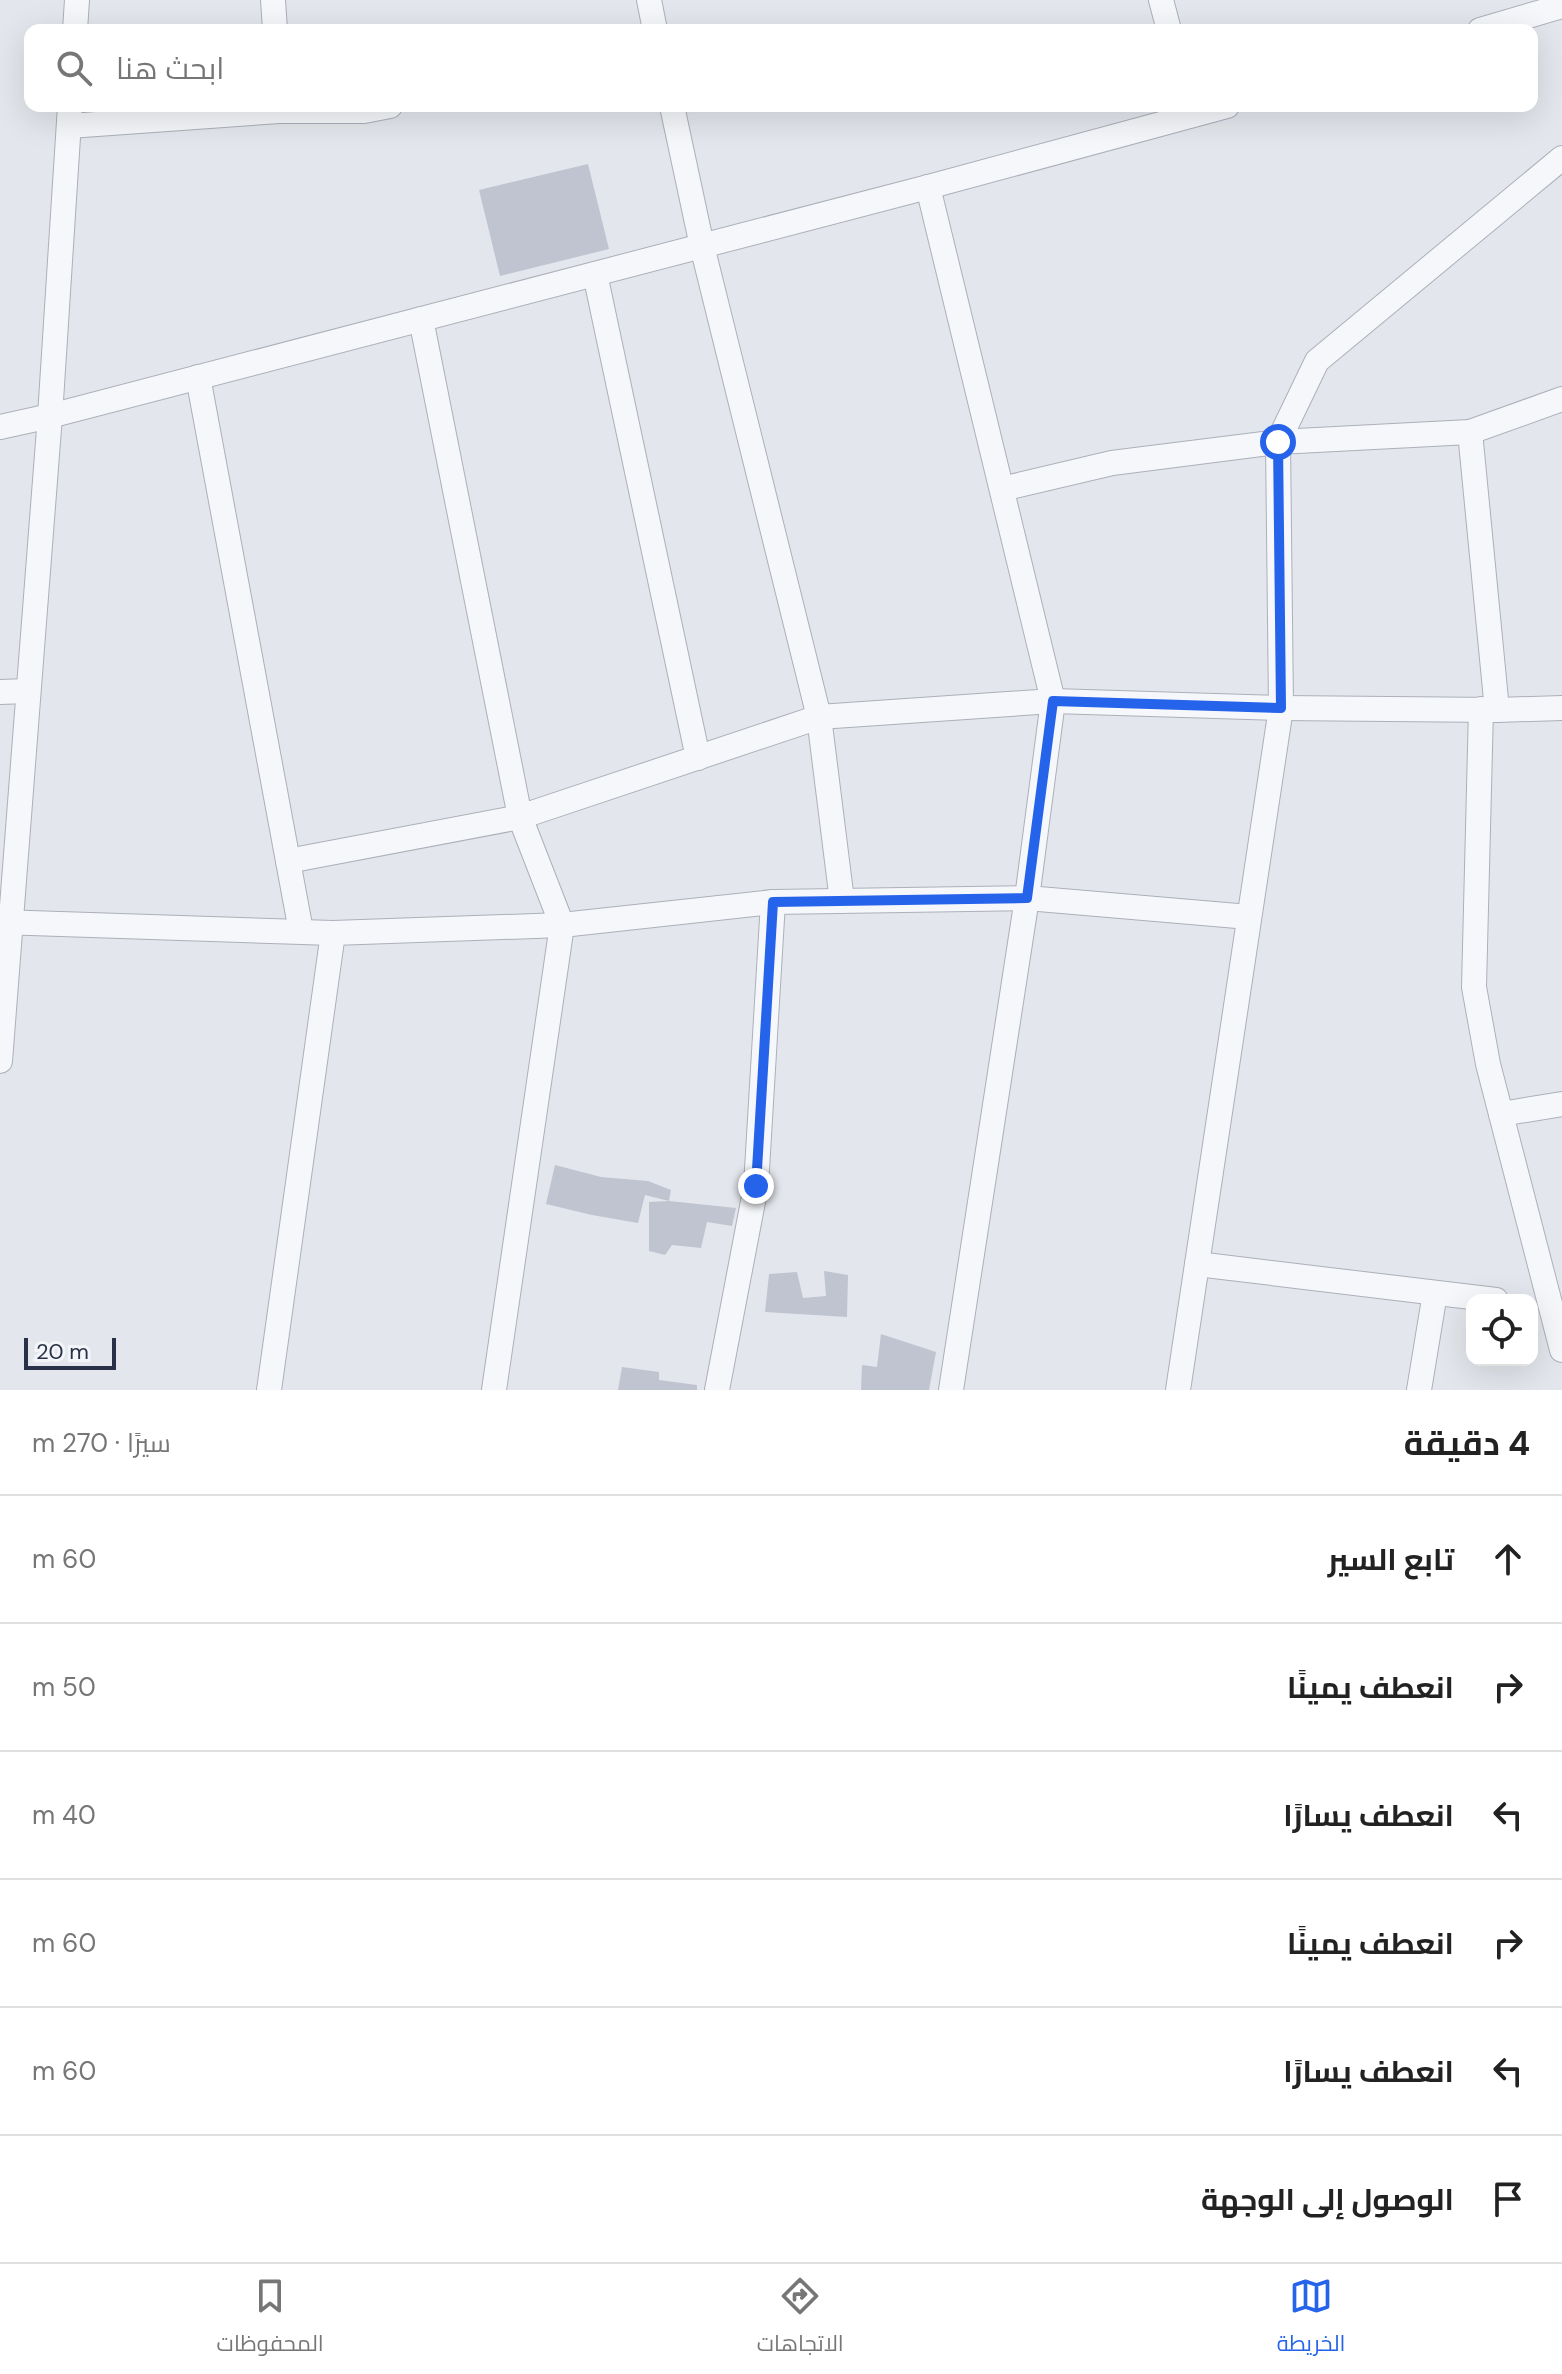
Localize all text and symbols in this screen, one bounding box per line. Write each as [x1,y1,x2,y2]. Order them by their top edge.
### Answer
search box [24,24,1538,112]
icon: search [52,46,96,90]
text: ابحث هنا [116,49,224,88]
route start [1260,424,1296,460]
route end [738,1168,774,1204]
map controls [1466,1294,1538,1366]
button: locate [1466,1294,1538,1366]
scale bar [24,1334,116,1370]
text: 20 m [36,1337,89,1366]
text: 4 دقيقة [1404,1421,1530,1466]
text: سيرًا · 270 m [32,1426,171,1460]
icon: ahead [1486,1537,1530,1581]
text: تابع السير [1328,1540,1454,1579]
text: 60 m [32,1542,96,1576]
icon: right [1486,1665,1530,1709]
text: انعطف يمينًا [1287,1668,1454,1707]
text: 50 m [32,1670,96,1704]
icon: left [1486,1793,1530,1837]
text: انعطف يسارًا [1283,1796,1454,1835]
text: 40 m [32,1798,96,1832]
icon: right [1486,1921,1530,1965]
text: انعطف يمينًا [1287,1924,1454,1963]
text: 60 m [32,1926,96,1960]
icon: left [1486,2049,1530,2093]
text: انعطف يسارًا [1283,2052,1454,2091]
text: 60 m [32,2054,96,2088]
icon: arrive [1486,2177,1530,2221]
text: الوصول إلى الوجهة [1201,2180,1454,2219]
tab: المحفوظات [217,2274,324,2364]
tab: الاتجاهات [757,2274,844,2364]
tab: الخريطة [1277,2274,1345,2364]

